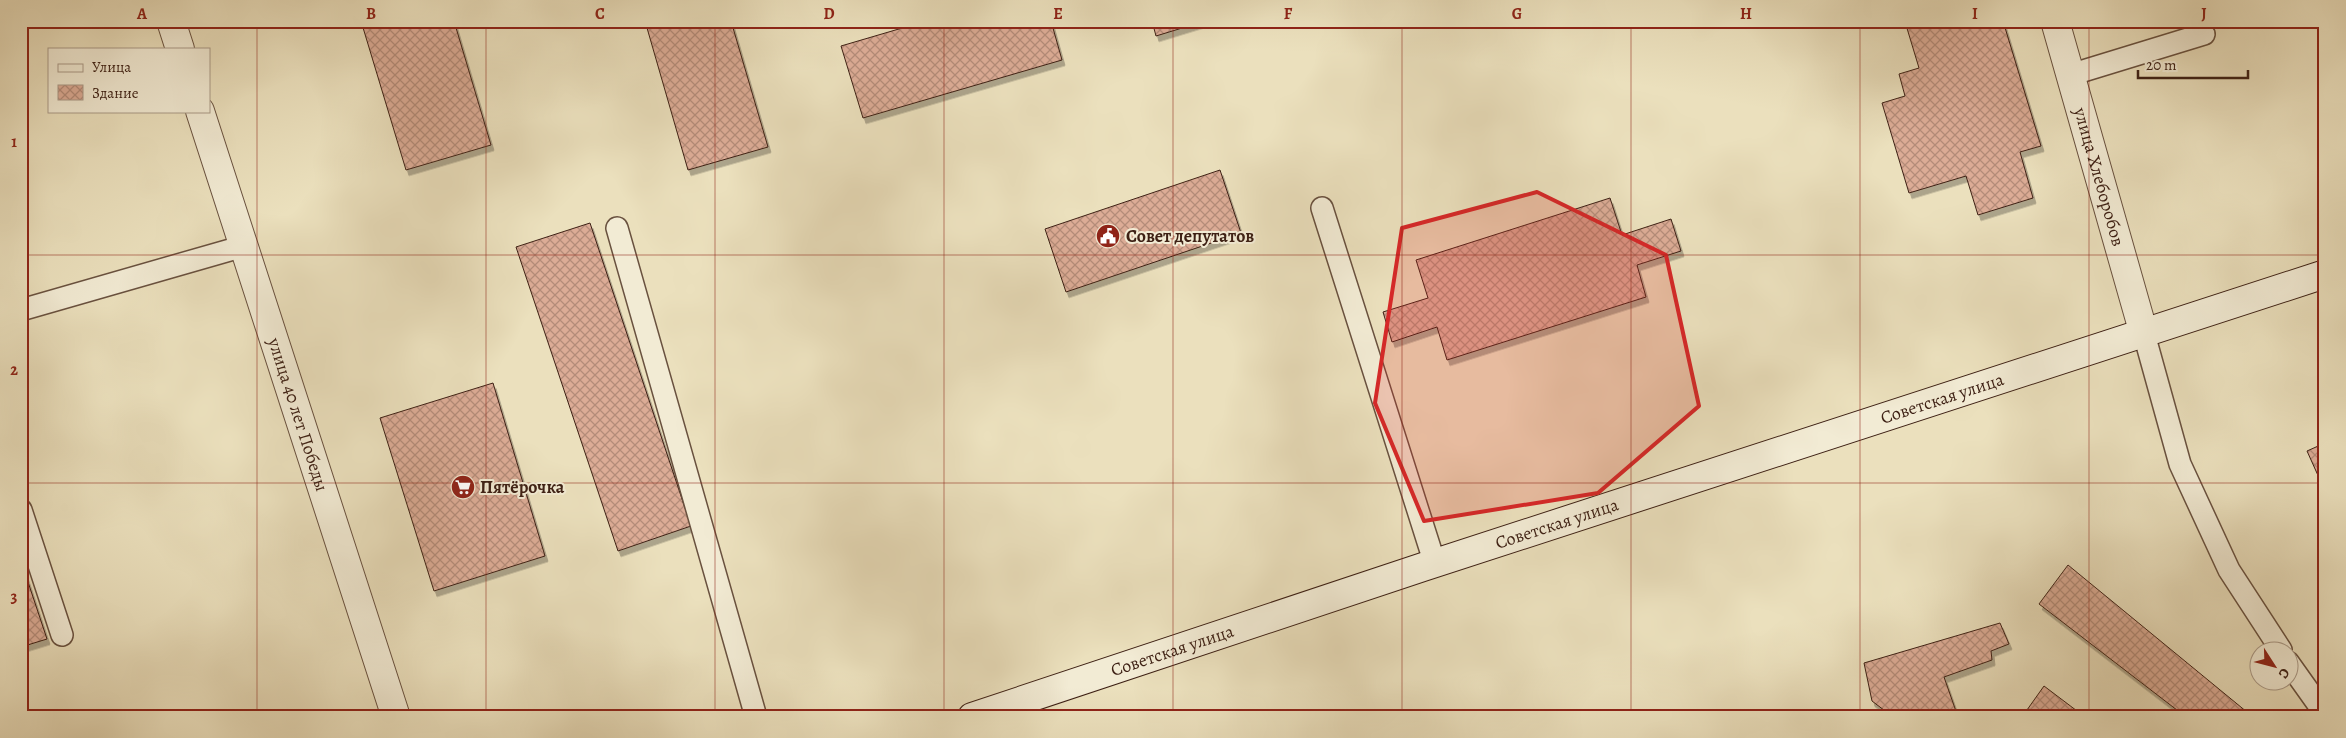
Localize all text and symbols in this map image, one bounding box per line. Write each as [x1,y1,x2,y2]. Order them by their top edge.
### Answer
text: A [136,3,148,25]
text: B [366,3,376,25]
text: C [595,3,605,25]
text: D [823,3,835,25]
text: E [1053,3,1063,25]
text: F [1284,3,1293,25]
text: G [1512,3,1522,25]
text: H [1740,3,1752,25]
text: I [1972,3,1978,25]
text: J [2201,3,2207,25]
legend [48,48,210,112]
scale bar [2138,48,2248,80]
text: 20 m [2146,55,2177,75]
text: Улица [92,57,131,77]
text: Здание [92,83,139,103]
street label: улица Хлеборобов [2068,104,2130,249]
text: 1 [11,131,17,153]
public building icon: Совет депутатов [1095,223,1121,249]
place label: Совет депутатов [1126,224,1254,248]
street label: улица 40 лет Победы [262,334,334,494]
text: 2 [10,359,18,381]
street label: Советская улица [1877,367,2007,430]
supermarket icon: Пятёрочка [450,474,476,500]
place label: Пятёрочка [480,475,565,499]
street label: Советская улица [1492,492,1622,555]
text: 3 [11,586,18,608]
street label: Советская улица [1108,619,1237,682]
north arrow [2248,640,2298,690]
text: С [2274,664,2294,683]

